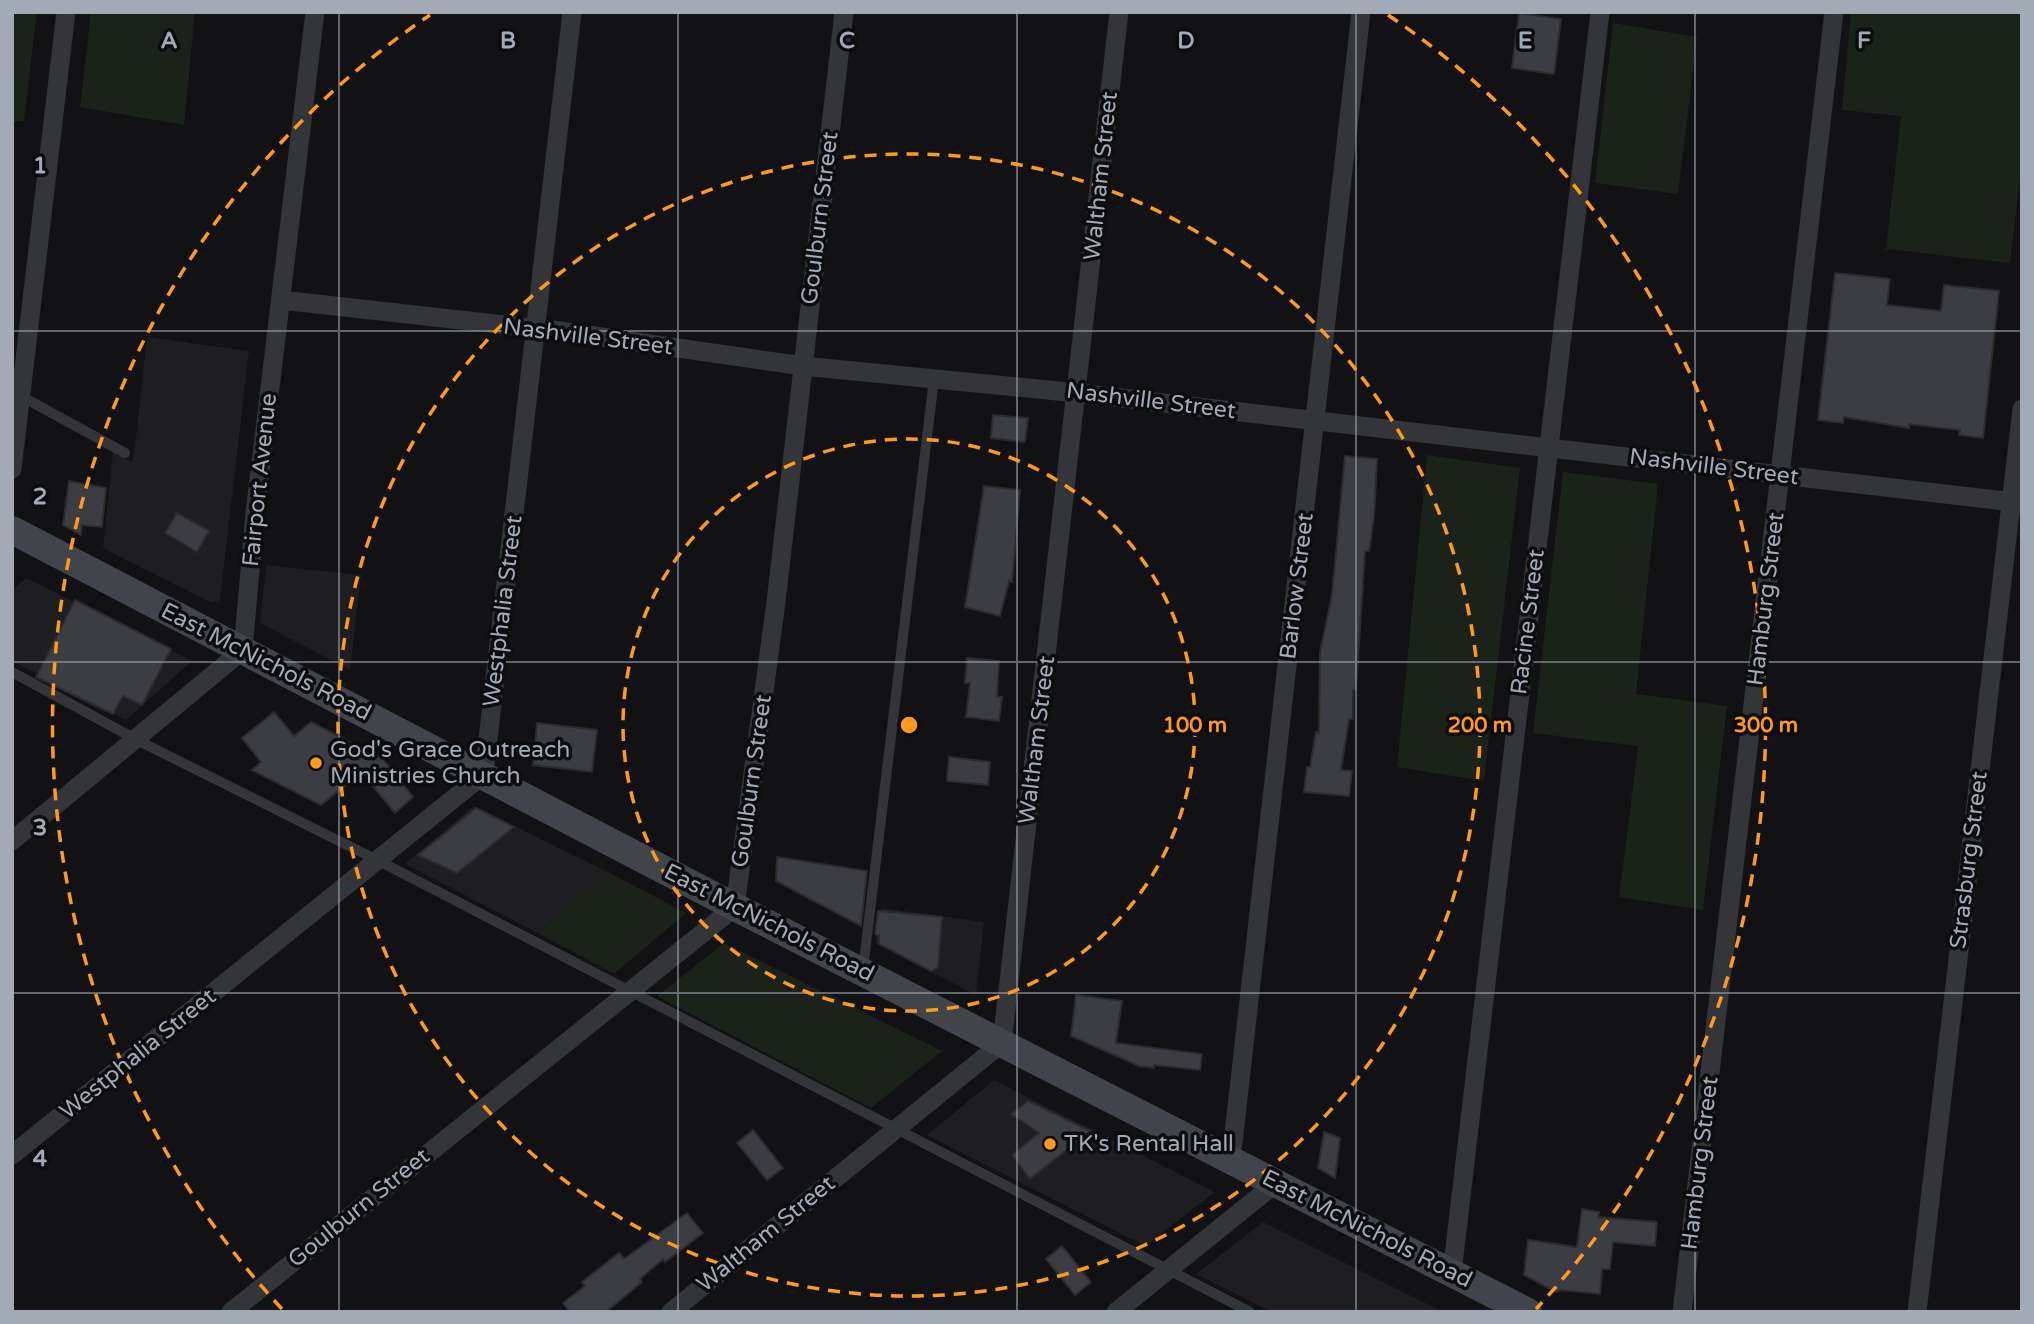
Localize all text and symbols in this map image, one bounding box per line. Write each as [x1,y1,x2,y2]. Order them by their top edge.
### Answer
text: A [160,27,178,55]
text: B [500,27,516,55]
text: C [839,27,855,55]
text: D [1177,27,1195,55]
text: E [1518,27,1532,55]
text: F [1857,27,1871,55]
street label: Waltham Street [1078,90,1124,262]
street label: Goulburn Street [795,130,845,306]
text: 1 [33,152,47,180]
street label: Nashville Street [502,313,674,361]
street label: Nashville Street [1065,377,1237,425]
street label: Fairport Avenue [237,392,283,568]
street label: Nashville Street [1628,443,1800,491]
text: 2 [33,483,47,511]
street label: Hamburg Street [1741,510,1791,687]
street label: Barlow Street [1274,511,1320,661]
street label: Westphalia Street [477,514,529,708]
street label: Racine Street [1505,548,1551,696]
street label: East McNichols Road [156,597,376,727]
street label: Waltham Street [1013,654,1061,826]
street label: Goulburn Street [726,693,778,869]
centre of rings [897,713,921,737]
text: 100 m [1163,713,1227,738]
text: 200 m [1448,713,1512,738]
text: 300 m [1734,713,1798,738]
place label: God's Grace Outreach Ministries Church [330,736,570,790]
marker: God's Grace Outreach Ministries Church [308,755,324,771]
street label: Strasburg Street [1944,770,1994,950]
text: 3 [33,814,47,842]
street label: East McNichols Road [659,858,879,988]
street label: Westphalia Street [54,982,222,1125]
street label: Hamburg Street [1675,1074,1725,1251]
place label: TK's Rental Hall [1064,1130,1234,1158]
marker: TK's Rental Hall [1042,1136,1058,1152]
street label: Goulburn Street [283,1142,436,1274]
text: 4 [33,1145,48,1173]
street label: East McNichols Road [1257,1164,1477,1294]
street label: Waltham Street [691,1170,841,1298]

